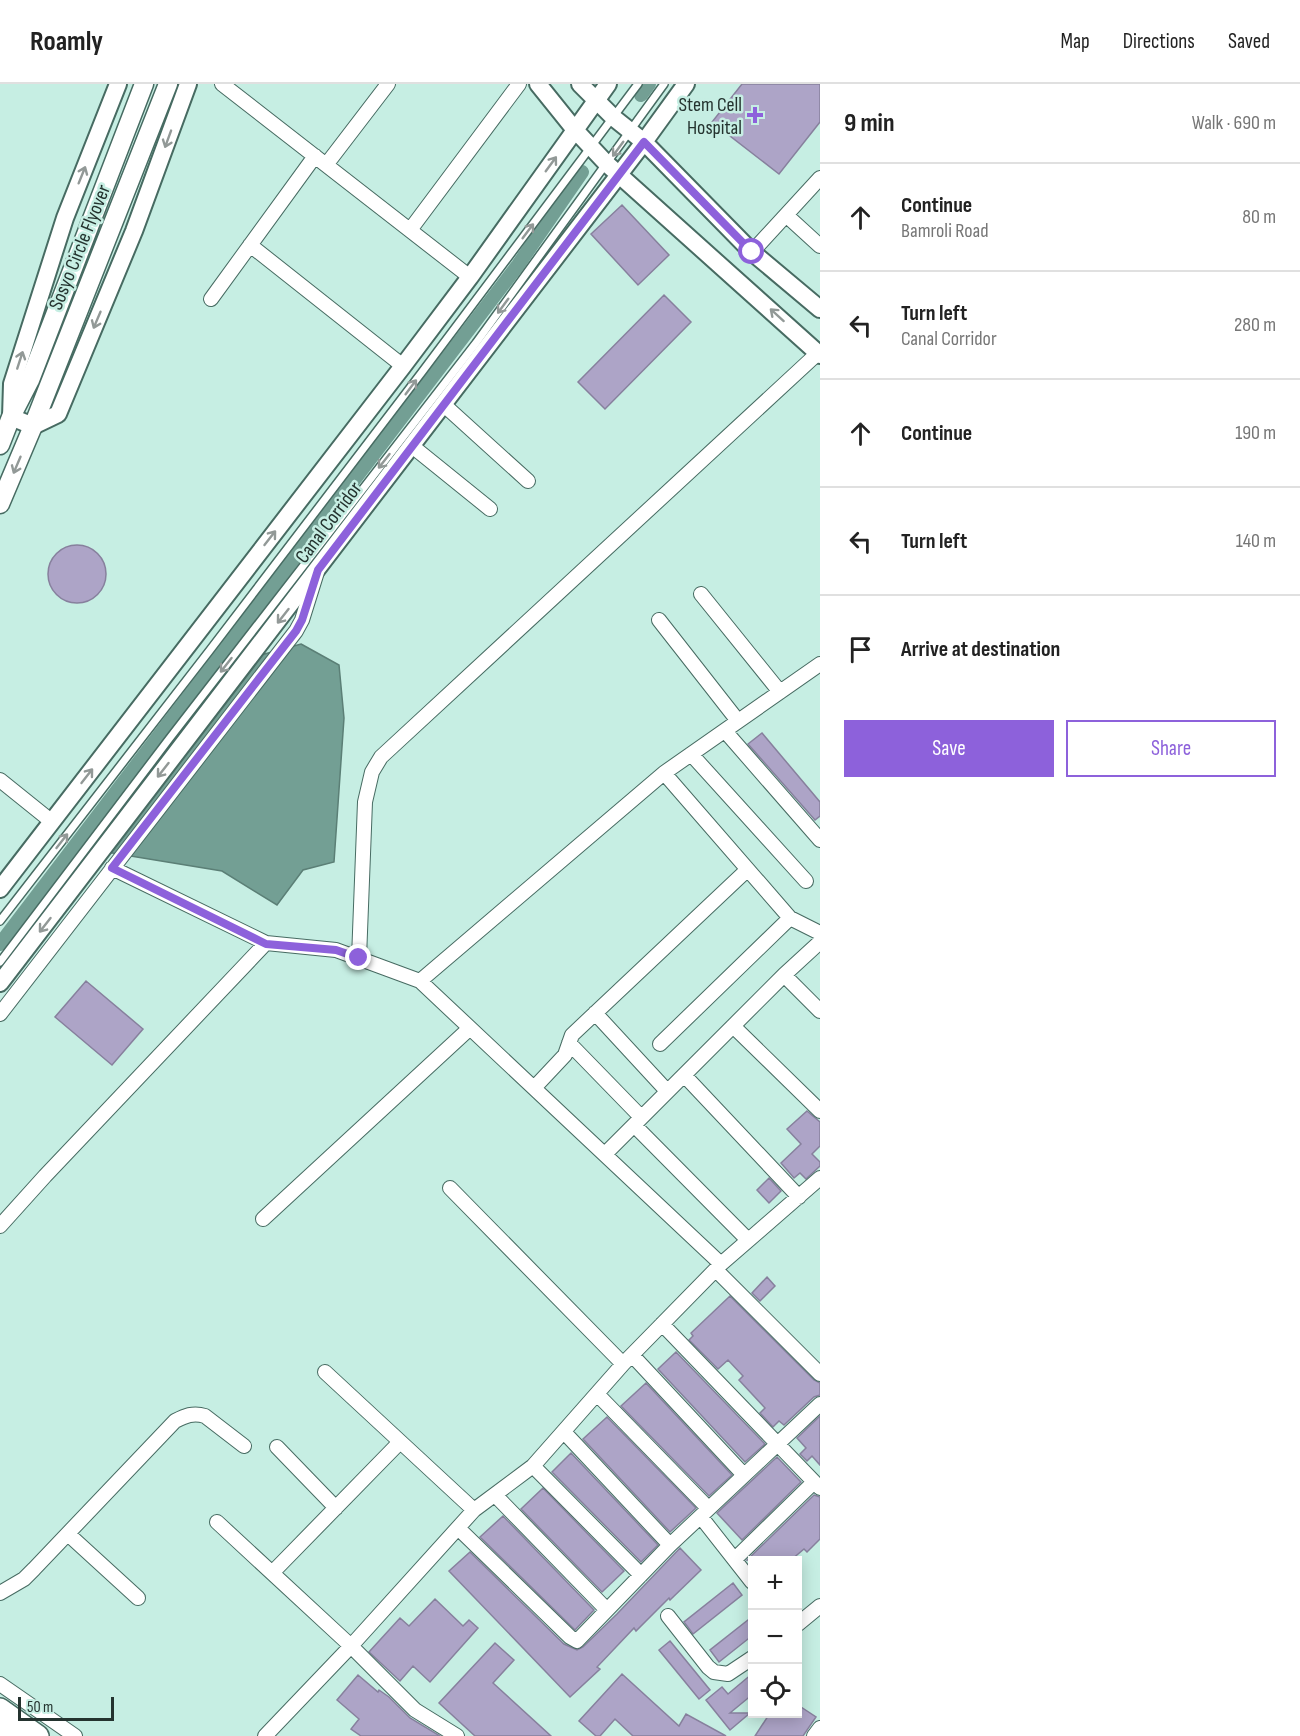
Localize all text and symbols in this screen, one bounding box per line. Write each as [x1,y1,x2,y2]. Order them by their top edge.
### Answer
text: Roamly [30,25,103,58]
text: Map [1060,29,1090,54]
text: Directions [1123,29,1195,54]
text: Saved [1228,29,1270,54]
place label: Stem Cell Hospital [678,93,742,140]
marker: Stem Cell Hospital [746,106,764,124]
text: 9 min [844,108,894,139]
text: Walk · 690 m [1192,111,1276,135]
one-way arrow [162,129,173,148]
one-way arrow [612,140,624,156]
one-way arrow [545,156,557,172]
one-way arrow [77,166,88,185]
street label: Sosyo Circle Flyover [44,181,116,314]
text: Continue [901,192,972,219]
icon: ahead [844,201,877,234]
text: 80 m [1242,205,1276,229]
text: Bamroli Road [901,219,989,243]
one-way arrow [522,224,535,240]
route start [738,238,764,264]
one-way arrow [497,298,509,314]
text: Turn left [901,300,967,327]
one-way arrow [769,308,784,322]
icon: left [844,309,877,342]
one-way arrow [91,311,102,329]
text: 280 m [1234,313,1276,337]
text: Canal Corridor [901,327,997,351]
one-way arrow [15,351,26,370]
one-way arrow [404,379,417,395]
icon: ahead [844,417,877,450]
text: Continue [901,420,972,447]
text: 190 m [1235,421,1276,445]
one-way arrow [378,453,391,469]
one-way arrow [10,456,21,474]
street label: Canal Corridor [290,477,367,568]
icon: left [844,525,877,558]
text: Turn left [901,528,967,555]
text: 140 m [1236,529,1276,553]
one-way arrow [264,531,276,547]
one-way arrow [276,608,289,624]
icon: arrive [844,633,877,666]
text: Arrive at destination [901,636,1060,663]
one-way arrow [220,656,233,672]
button: Save [844,720,1054,777]
button: Share [1066,720,1276,777]
one-way arrow [157,762,170,778]
one-way arrow [80,768,93,784]
one-way arrow [55,834,68,850]
one-way arrow [38,917,51,933]
route end [345,944,371,970]
map controls [748,1556,802,1718]
button: + [748,1556,802,1610]
button: − [748,1610,802,1664]
button: locate [748,1664,802,1718]
scale bar [18,1694,114,1722]
text: 50 m [27,1698,53,1717]

